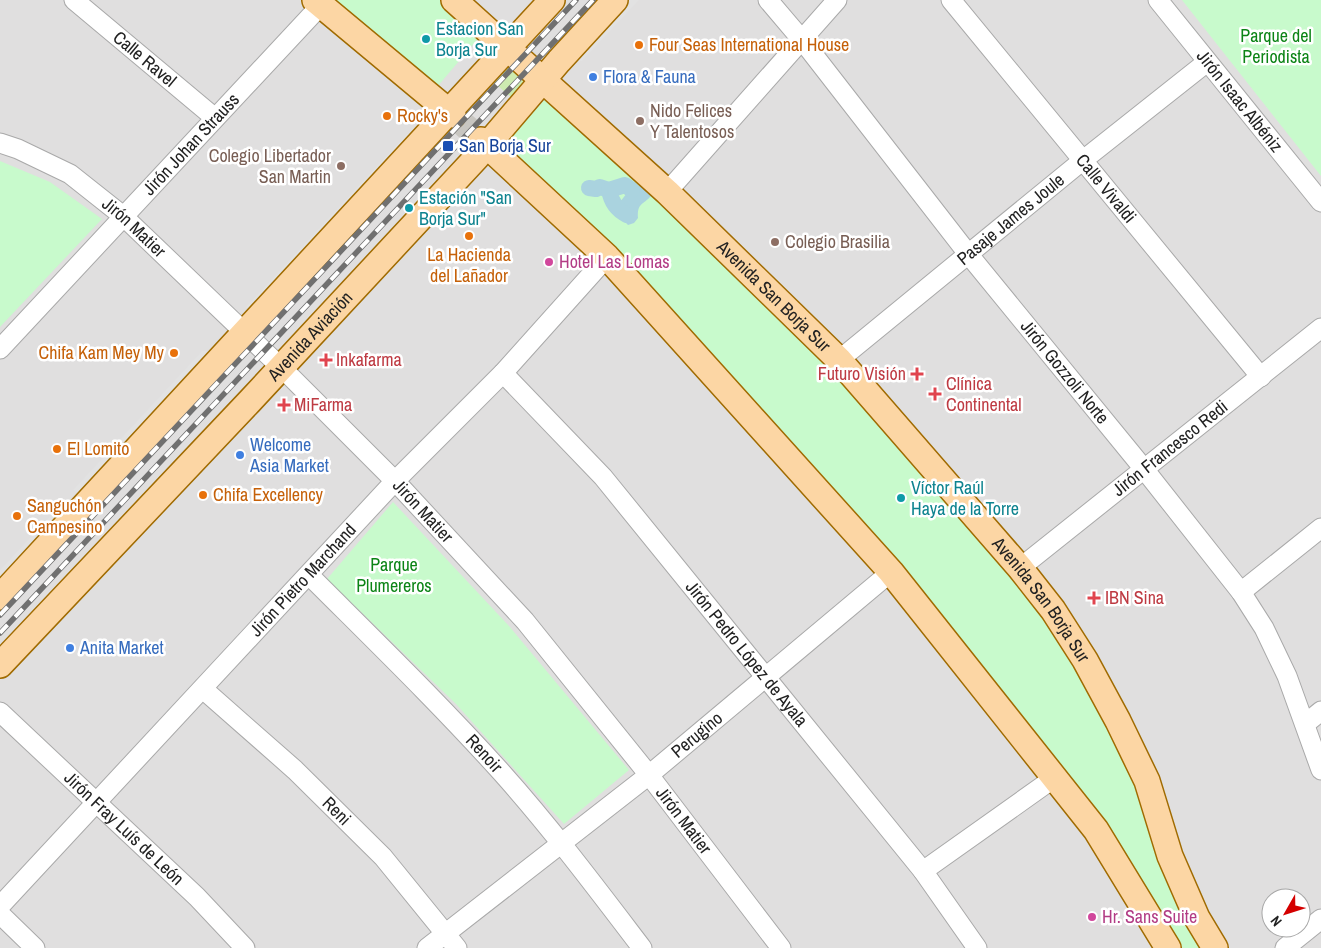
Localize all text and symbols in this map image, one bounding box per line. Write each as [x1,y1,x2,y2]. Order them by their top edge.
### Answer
place label: Estacion San Borja Sur [436,16,524,62]
park label: Parque del Periodista [1240,23,1312,69]
street label: Calle Ravel [108,25,182,92]
place label: Four Seas International House [649,32,849,57]
marker: Estacion San Borja Sur [420,33,432,45]
marker: Four Seas International House [633,39,645,51]
street label: Jirón Isaac Albéniz [1191,44,1289,157]
place label: Flora & Fauna [603,64,696,89]
marker: Flora & Fauna [587,71,599,83]
street label: Jirón Johan Strauss [137,87,245,201]
place label: Nido Felices Y Talentosos [650,98,734,144]
place label: Rocky's [397,103,448,128]
marker: Rocky's [381,110,393,122]
marker: Nido Felices Y Talentosos [634,115,646,127]
place label: San Borja Sur [459,133,551,158]
marker: San Borja Sur [441,139,455,153]
place label: Colegio Libertador San Martin [209,143,331,189]
street label: Calle Vivaldi [1070,148,1142,228]
marker: Colegio Libertador San Martin [335,160,347,172]
street label: Pasaje James Joule [951,167,1070,271]
place label: Estación "San Borja Sur" [419,185,512,231]
street label: Jirón Matier [97,191,172,263]
marker: Estación "San Borja Sur" [403,202,415,214]
place label: Colegio Brasilia [785,229,890,254]
marker: La Hacienda del Lañador [463,230,475,242]
street label: Avenida San Borja Sur [711,234,837,357]
marker: Colegio Brasilia [769,236,781,248]
place label: La Hacienda del Lañador [427,242,511,288]
place label: Hotel Las Lomas [559,249,670,274]
marker: Hotel Las Lomas [543,256,555,268]
street label: Avenida Aviación [261,285,358,387]
street label: Jirón Gozzoli Norte [1015,315,1115,429]
place label: Chifa Kam Mey My [39,340,165,365]
marker: Chifa Kam Mey My [168,347,180,359]
place label: Inkafarma [336,347,402,372]
marker: Inkafarma [320,354,332,366]
place label: Futuro Visión [818,361,906,386]
marker: Futuro Visión [910,367,924,381]
place label: Clínica Continental [946,371,1022,417]
marker: Clínica Continental [928,387,942,401]
place label: MiFarma [294,392,352,417]
street label: Jirón Francesco Redi [1107,394,1233,502]
marker: MiFarma [278,399,290,411]
place label: Welcome Asia Market [249,432,329,478]
place label: El Lomito [67,436,129,461]
marker: El Lomito [51,443,63,455]
marker: Welcome Asia Market [234,449,246,461]
street label: Jirón Matier [387,473,459,548]
place label: Víctor Raúl Haya de la Torre [911,475,1019,521]
place label: Chifa Excellency [213,482,324,507]
marker: Chifa Excellency [197,489,209,501]
marker: Víctor Raúl Haya de la Torre [895,492,907,504]
place label: Sanguchón Campesino [27,493,102,539]
marker: Sanguchón Campesino [11,510,23,522]
street label: Jirón Pietro Marchand [244,518,362,642]
street label: Avenida San Borja Sur [986,531,1096,667]
park label: Parque Plumereros [356,552,432,598]
street label: Jirón Pedro López de Ayala [680,575,814,732]
place label: IBN Sina [1105,585,1164,610]
marker: IBN Sina [1087,591,1101,605]
place label: Anita Market [79,635,164,660]
marker: Anita Market [64,642,76,654]
street label: Perugino [666,706,728,763]
street label: Renoir [460,728,509,778]
street label: Jirón Fray Luís de León [59,765,190,891]
street label: Jirón Matier [650,781,718,859]
street label: Reni [317,791,357,831]
north arrow [1261,888,1311,938]
place label: Hr. Sans Suite [1102,904,1197,929]
marker: Hr. Sans Suite [1086,911,1098,923]
text: N [1266,912,1286,930]

